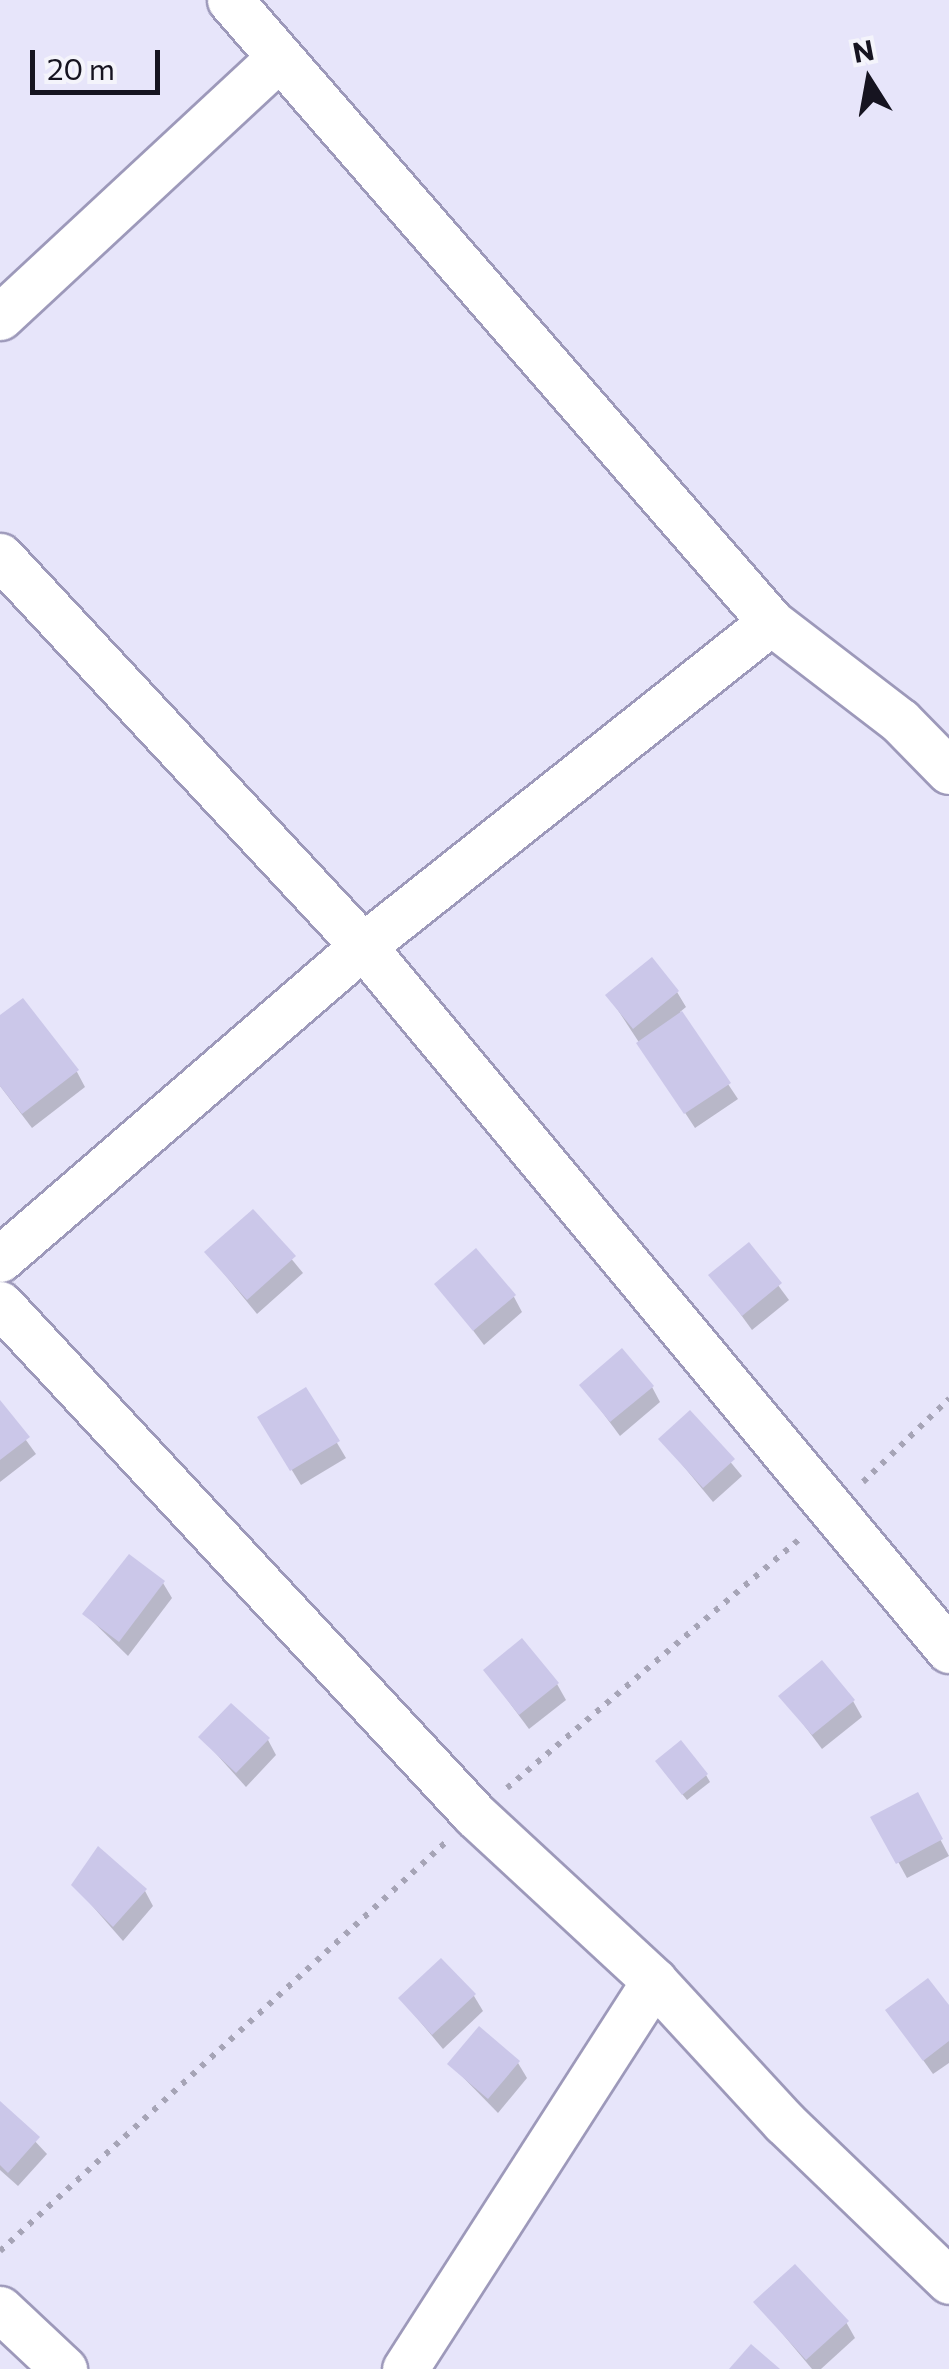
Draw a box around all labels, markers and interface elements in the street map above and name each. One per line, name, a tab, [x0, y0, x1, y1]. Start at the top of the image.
scale bar	[35, 30, 165, 92]
north arrow	[819, 30, 919, 130]
text: N	[850, 32, 877, 69]
text: 20 m	[47, 49, 115, 86]

